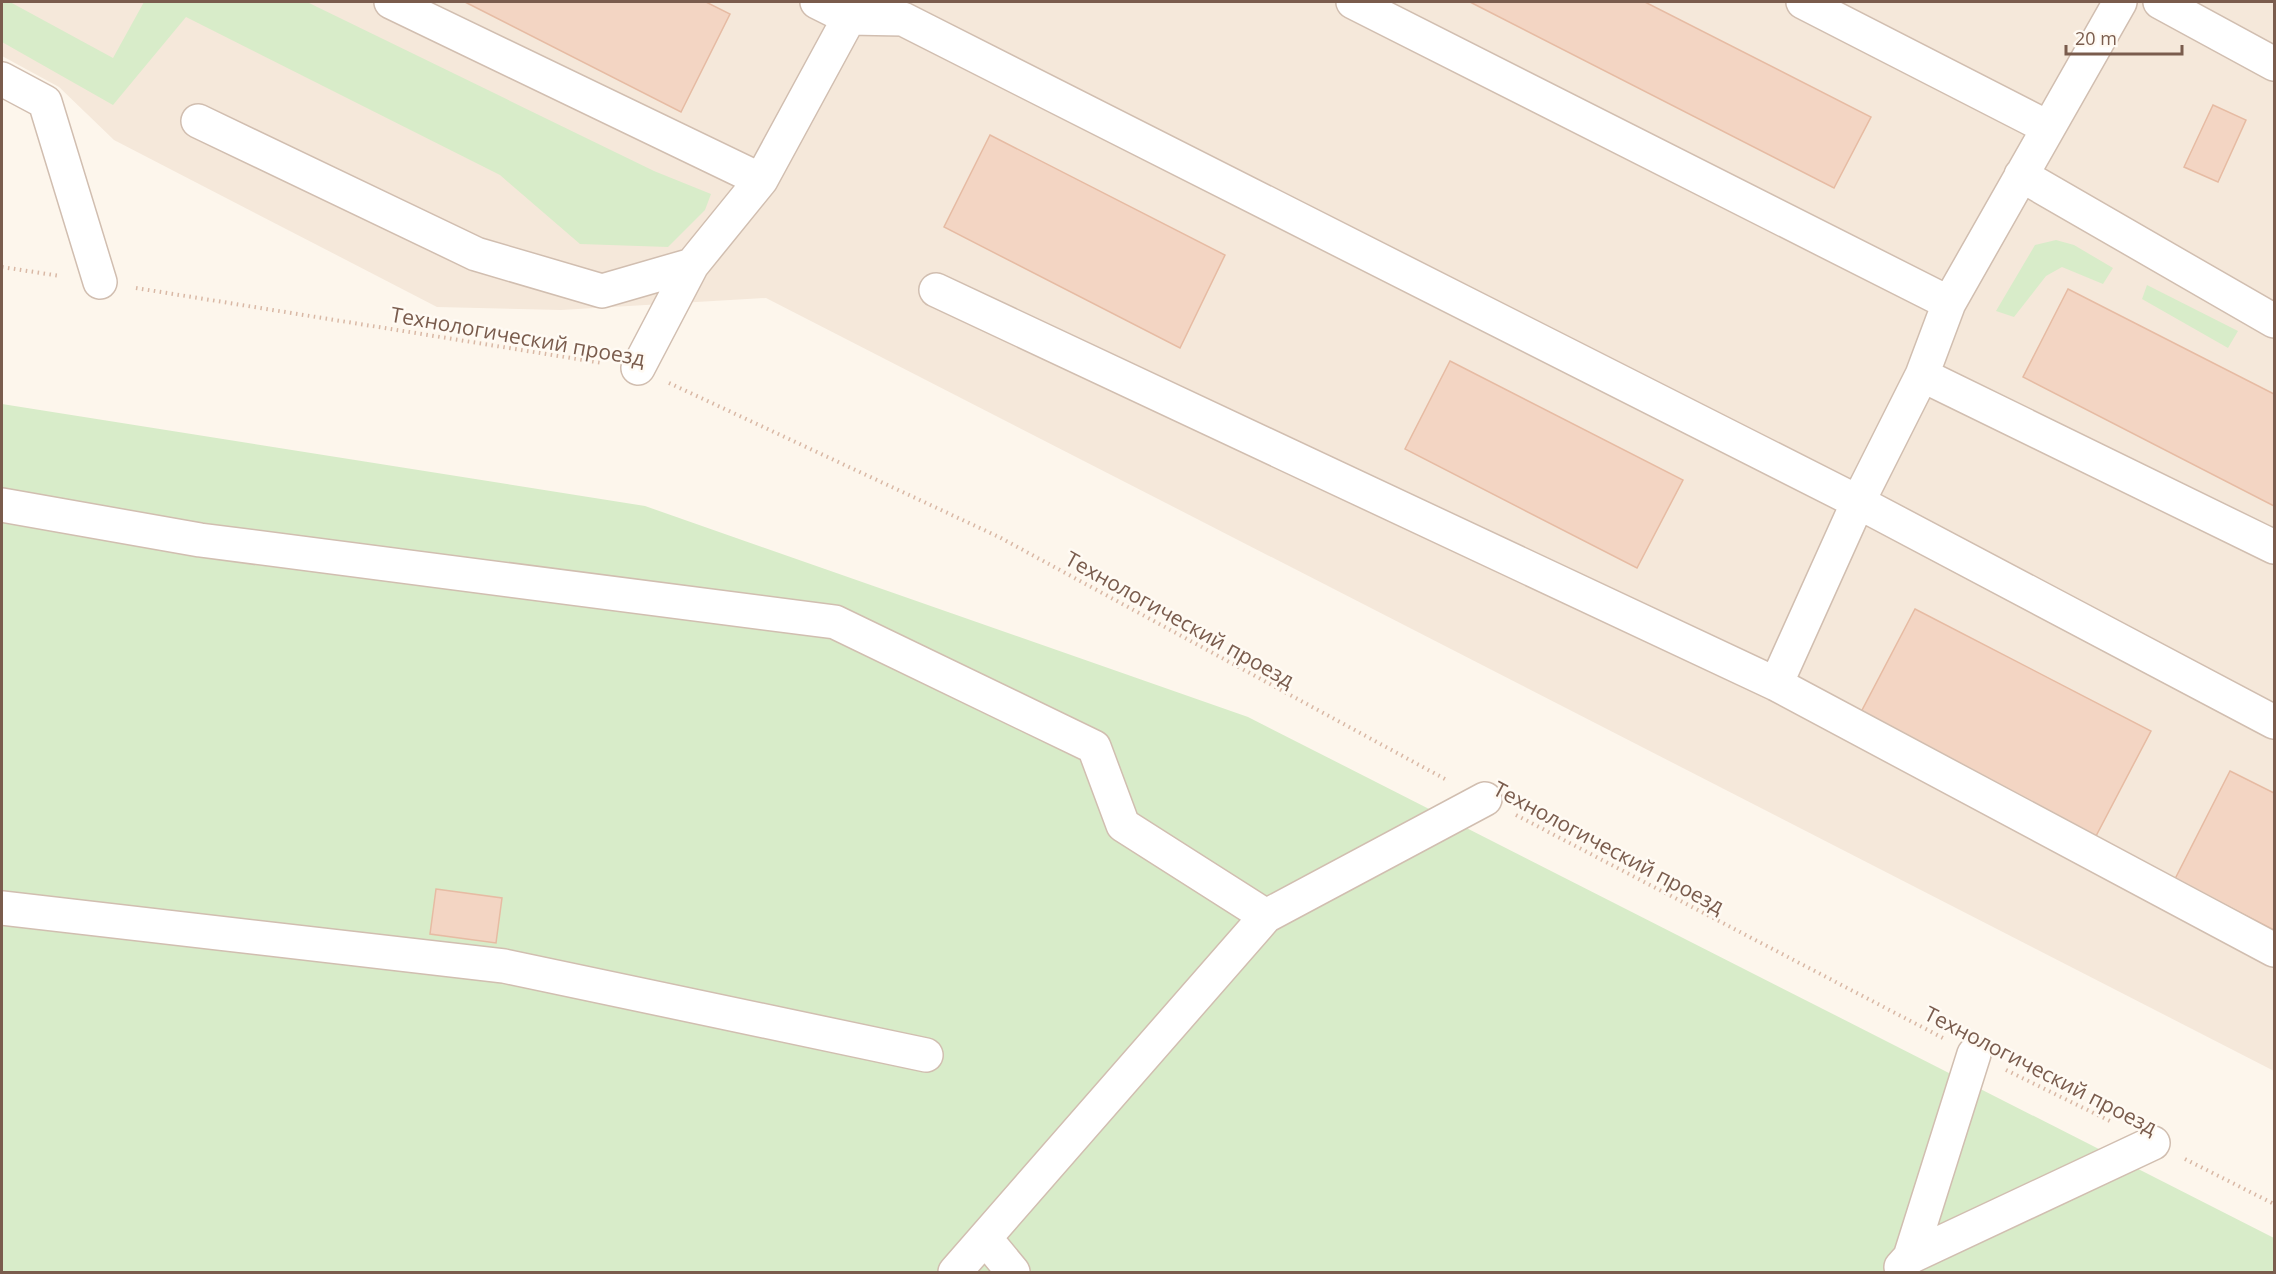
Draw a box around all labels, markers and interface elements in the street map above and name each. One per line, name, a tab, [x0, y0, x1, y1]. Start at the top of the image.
scale bar	[2066, 18, 2182, 56]
text: 20 m	[2075, 26, 2117, 50]
street label: Технологический проезд	[389, 300, 647, 372]
street label: Технологический проезд	[1061, 544, 1299, 694]
street label: Технологический проезд	[1489, 774, 1729, 920]
street label: Технологический проезд	[1920, 999, 2162, 1141]

